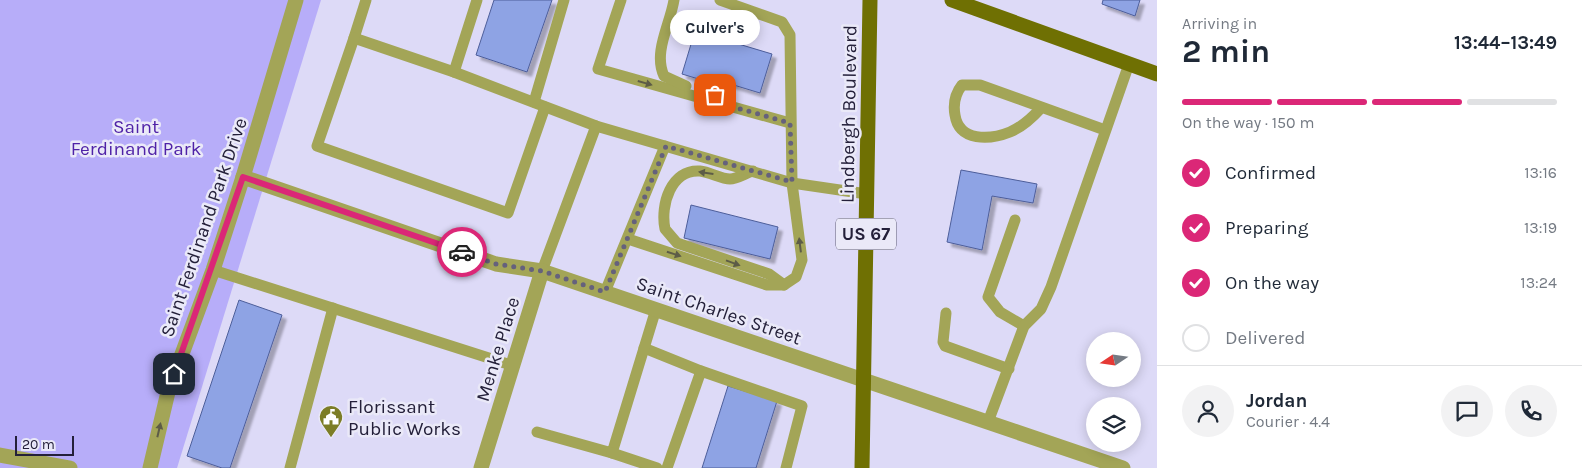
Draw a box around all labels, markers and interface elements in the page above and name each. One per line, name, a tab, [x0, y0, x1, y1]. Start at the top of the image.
callout: Culver's	[670, 10, 760, 45]
text: Arriving in	[1182, 14, 1257, 33]
text: Culver's	[685, 18, 745, 37]
street label: Lindbergh Boulevard	[836, 25, 862, 203]
text: 13:44–13:49	[1454, 32, 1557, 54]
text: 2 min	[1182, 33, 1270, 70]
pin	[694, 74, 736, 116]
one-way arrow	[638, 79, 653, 87]
icon: bag	[701, 81, 729, 109]
text: On the way · 150 m	[1182, 113, 1314, 132]
street label: Saint Ferdinand Park Drive	[156, 115, 252, 340]
park label: Saint Ferdinand Park	[71, 116, 202, 160]
icon: check	[1182, 159, 1210, 187]
text: Confirmed	[1225, 162, 1316, 184]
text: 13:16	[1524, 163, 1557, 182]
one-way arrow	[698, 168, 714, 176]
icon: check	[1182, 214, 1210, 242]
text: Preparing	[1225, 217, 1308, 239]
road number: US 67	[836, 218, 896, 250]
text: 13:19	[1524, 218, 1557, 237]
courier	[437, 227, 487, 277]
one-way arrow	[796, 237, 804, 253]
icon: car	[448, 238, 476, 266]
one-way arrow	[667, 250, 682, 258]
one-way arrow	[726, 259, 741, 267]
icon: check	[1182, 269, 1210, 297]
street label: Saint Charles Street	[633, 272, 804, 349]
text: On the way	[1225, 272, 1319, 294]
text: 13:24	[1520, 273, 1557, 292]
street label: Menke Place	[472, 294, 524, 404]
text: Delivered	[1225, 327, 1305, 349]
north arrow	[1086, 332, 1141, 388]
map controls	[1086, 332, 1141, 452]
pin	[153, 353, 195, 395]
icon: home	[160, 360, 188, 388]
button: person	[1182, 385, 1234, 437]
button: chat	[1441, 385, 1493, 437]
button: phone	[1505, 385, 1557, 437]
text: Jordan	[1246, 390, 1307, 412]
place label: Florissant Public Works	[348, 396, 461, 440]
button: layers	[1086, 397, 1141, 452]
public building icon: Florissant Public Works	[318, 404, 344, 438]
text: Courier · 4.4	[1246, 412, 1330, 431]
one-way arrow	[155, 422, 163, 437]
scale bar	[15, 433, 74, 456]
text: 20 m	[22, 436, 55, 453]

